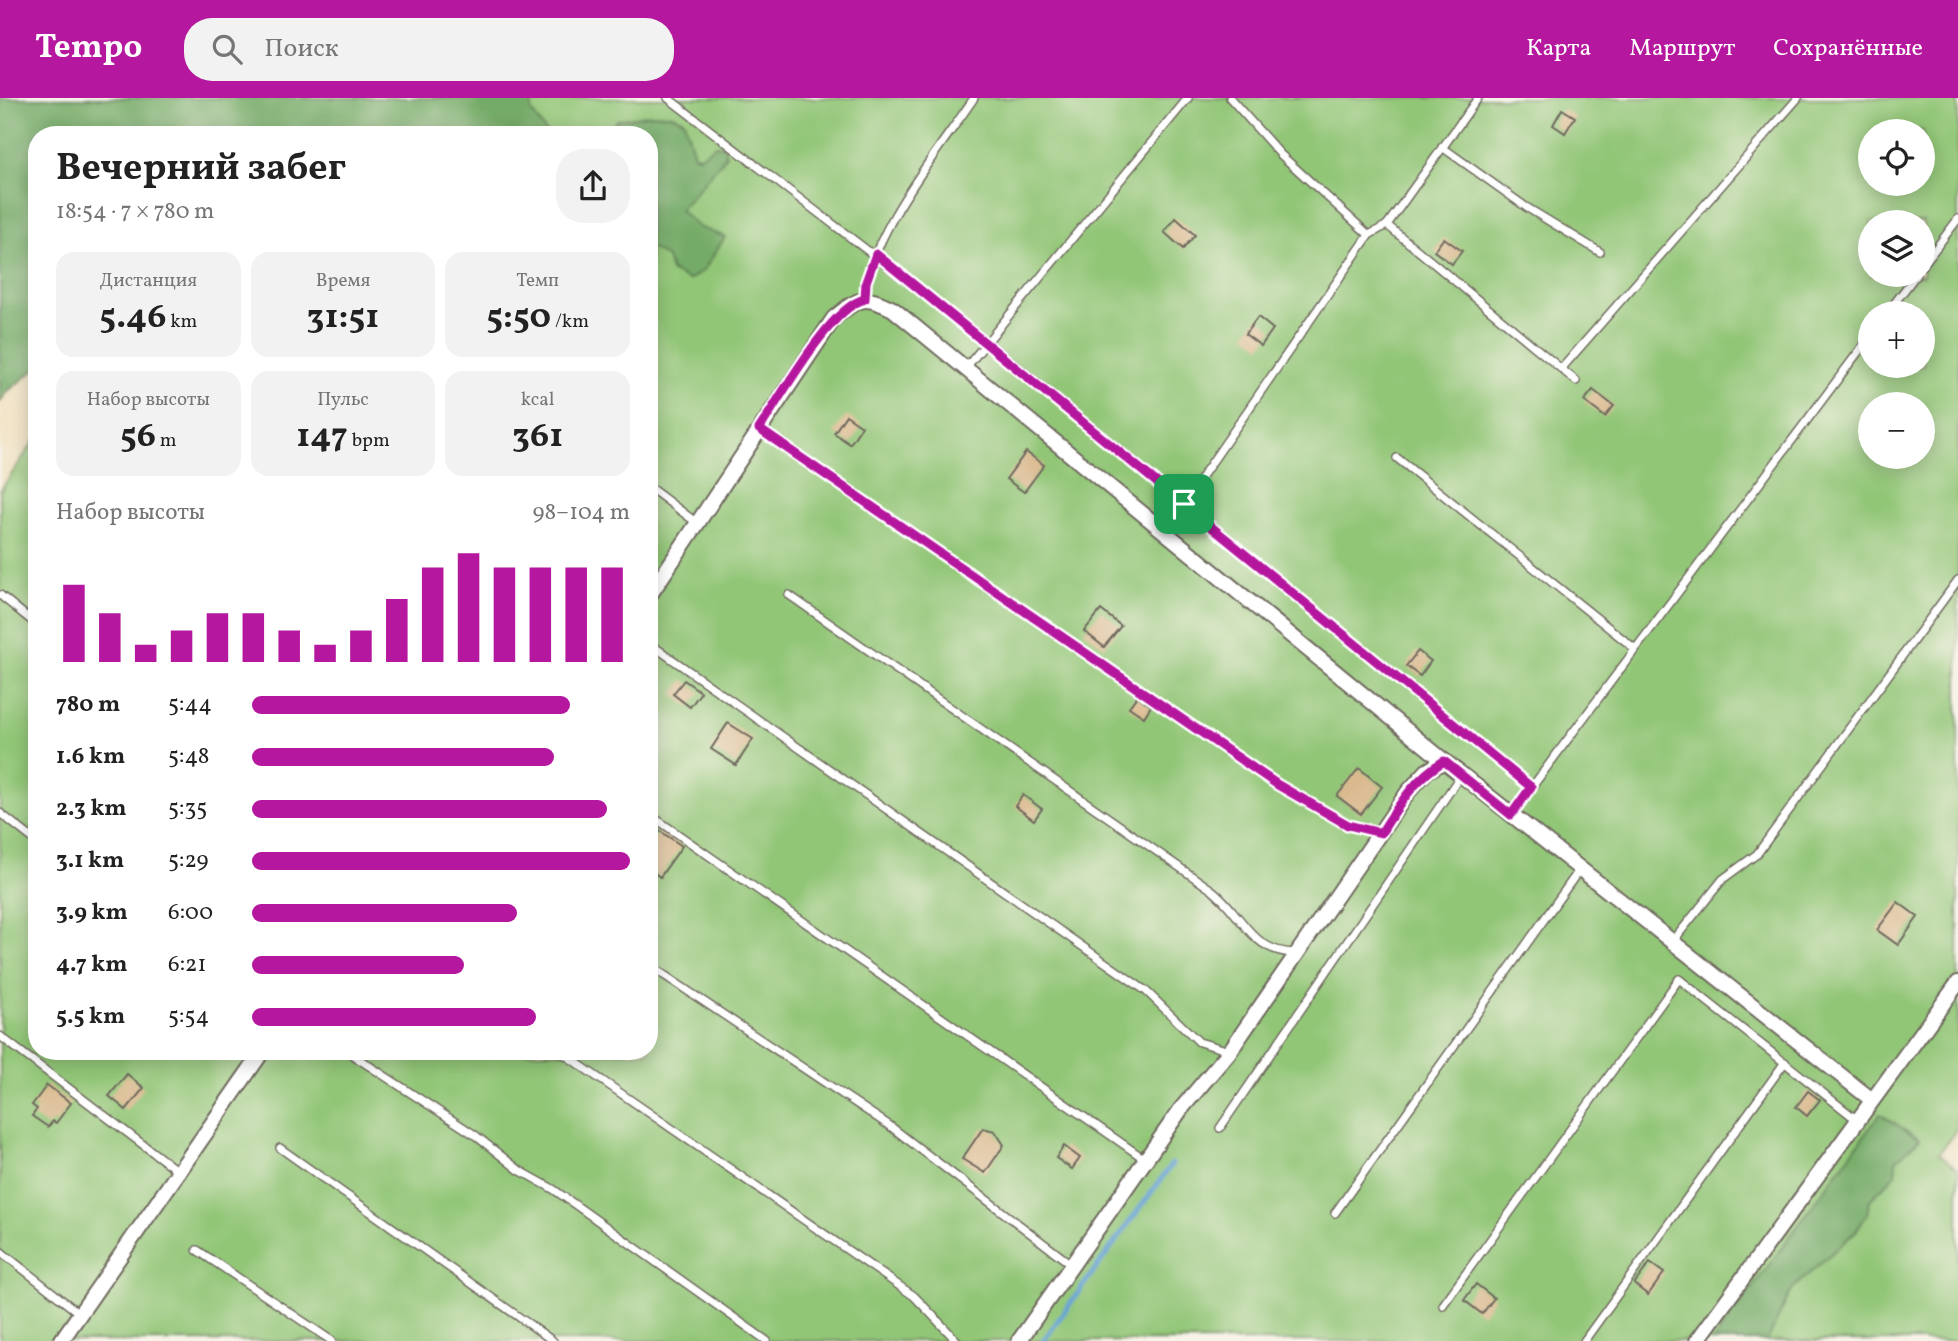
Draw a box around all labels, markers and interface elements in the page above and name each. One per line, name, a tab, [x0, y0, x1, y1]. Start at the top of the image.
search box	[184, 18, 674, 81]
text: Tempo	[35, 26, 142, 72]
icon: search	[208, 30, 246, 68]
text: Поиск	[264, 31, 339, 67]
text: Карта	[1526, 32, 1591, 66]
text: Маршрут	[1629, 32, 1735, 66]
text: Сохранённые	[1773, 32, 1923, 66]
map controls	[1858, 119, 1935, 469]
button: locate	[1858, 119, 1935, 196]
text: Вечерний забег	[56, 143, 346, 196]
button: share	[556, 149, 630, 223]
text: 18:54 · 7 × 780 m	[56, 196, 214, 228]
button: layers	[1858, 210, 1935, 287]
text: Дистанция	[99, 268, 197, 294]
text: Время	[316, 268, 370, 294]
text: Темп	[516, 268, 559, 294]
text: 5.46	[99, 294, 166, 342]
text: 31:51	[307, 294, 379, 342]
text: 5:50	[486, 294, 551, 342]
button: +	[1858, 301, 1935, 378]
text: km	[166, 309, 197, 335]
text: /km	[551, 309, 589, 335]
text: Набор высоты	[87, 387, 210, 413]
text: Пульс	[317, 387, 369, 413]
text: kcal	[521, 387, 555, 413]
button: −	[1858, 392, 1935, 469]
text: 56	[120, 413, 156, 461]
text: 147	[296, 413, 348, 461]
text: 361	[512, 413, 563, 461]
text: m	[156, 428, 177, 454]
text: bpm	[348, 428, 390, 454]
pin	[1154, 474, 1214, 534]
icon: arrive	[1165, 485, 1203, 523]
text: Набор высоты	[56, 497, 205, 529]
text: 98–104 m	[533, 497, 630, 529]
text: 780 m	[56, 689, 120, 721]
text: 5:44	[168, 689, 212, 721]
text: 1.6 km	[56, 741, 125, 773]
text: 5:48	[168, 741, 209, 773]
text: 2.3 km	[56, 793, 127, 825]
text: 5:35	[168, 793, 207, 825]
text: 3.1 km	[56, 845, 124, 877]
text: 5:29	[168, 845, 209, 877]
text: 3.9 km	[56, 897, 128, 929]
text: 6:00	[168, 897, 213, 929]
text: 4.7 km	[56, 949, 128, 981]
text: 6:21	[168, 949, 206, 981]
text: 5.5 km	[56, 1001, 125, 1033]
text: 5:54	[168, 1001, 209, 1033]

